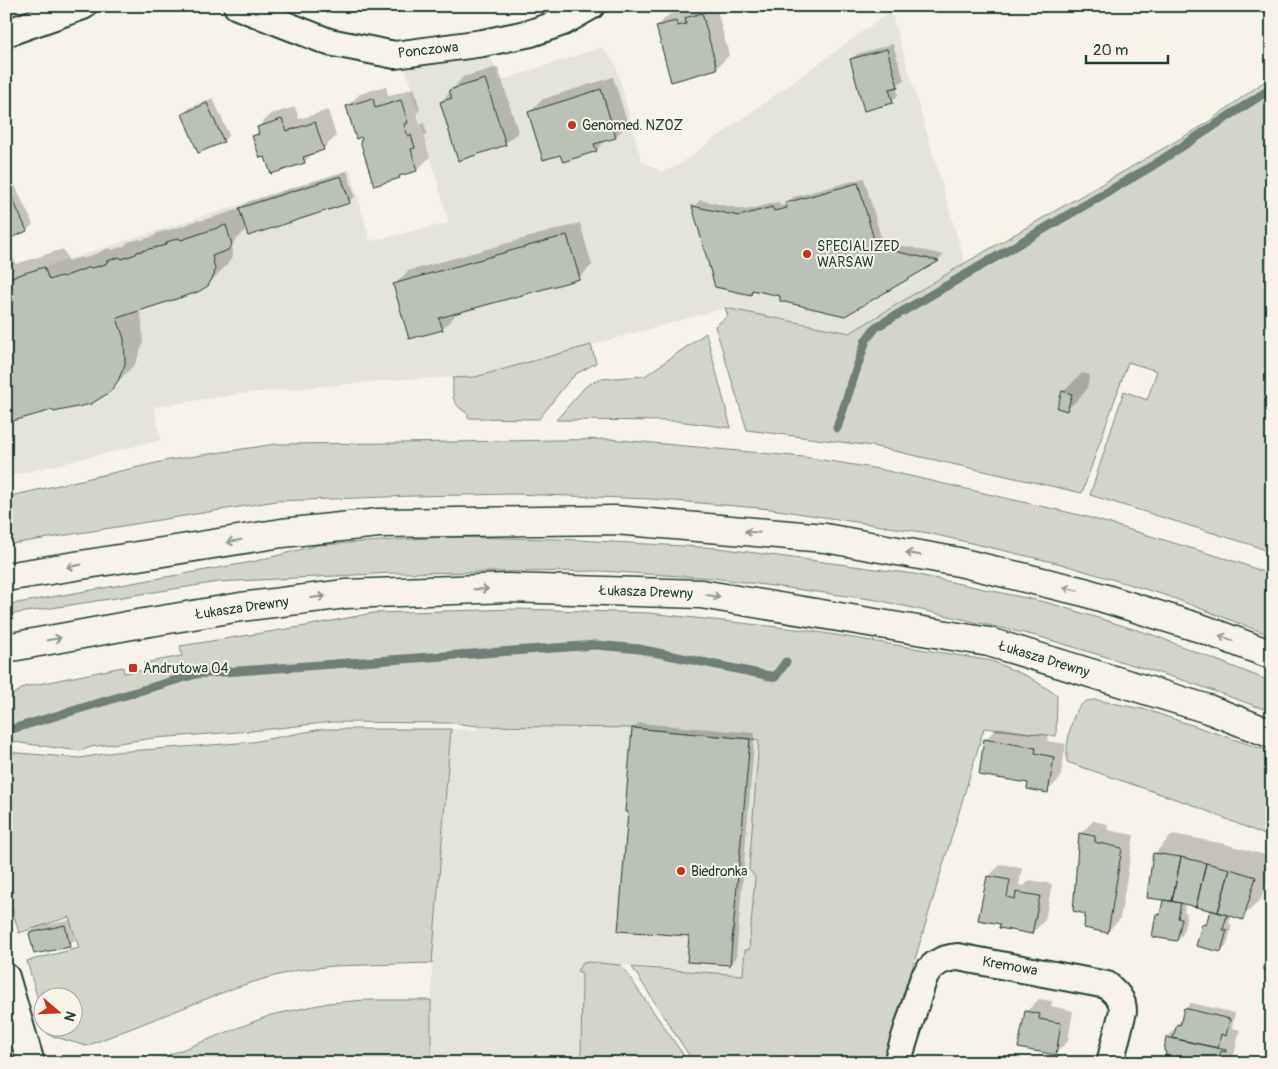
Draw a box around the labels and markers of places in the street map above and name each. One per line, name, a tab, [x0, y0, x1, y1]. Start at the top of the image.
place label: Genomed. NZOZ	[582, 117, 683, 134]
marker: Genomed. NZOZ	[566, 119, 578, 131]
place label: SPECIALIZED WARSAW	[817, 238, 900, 271]
marker: SPECIALIZED WARSAW	[801, 248, 813, 260]
place label: Andrutowa 04	[143, 660, 229, 677]
marker: Andrutowa 04	[127, 662, 139, 674]
place label: Biedronka	[691, 863, 748, 880]
marker: Biedronka	[675, 865, 687, 877]

